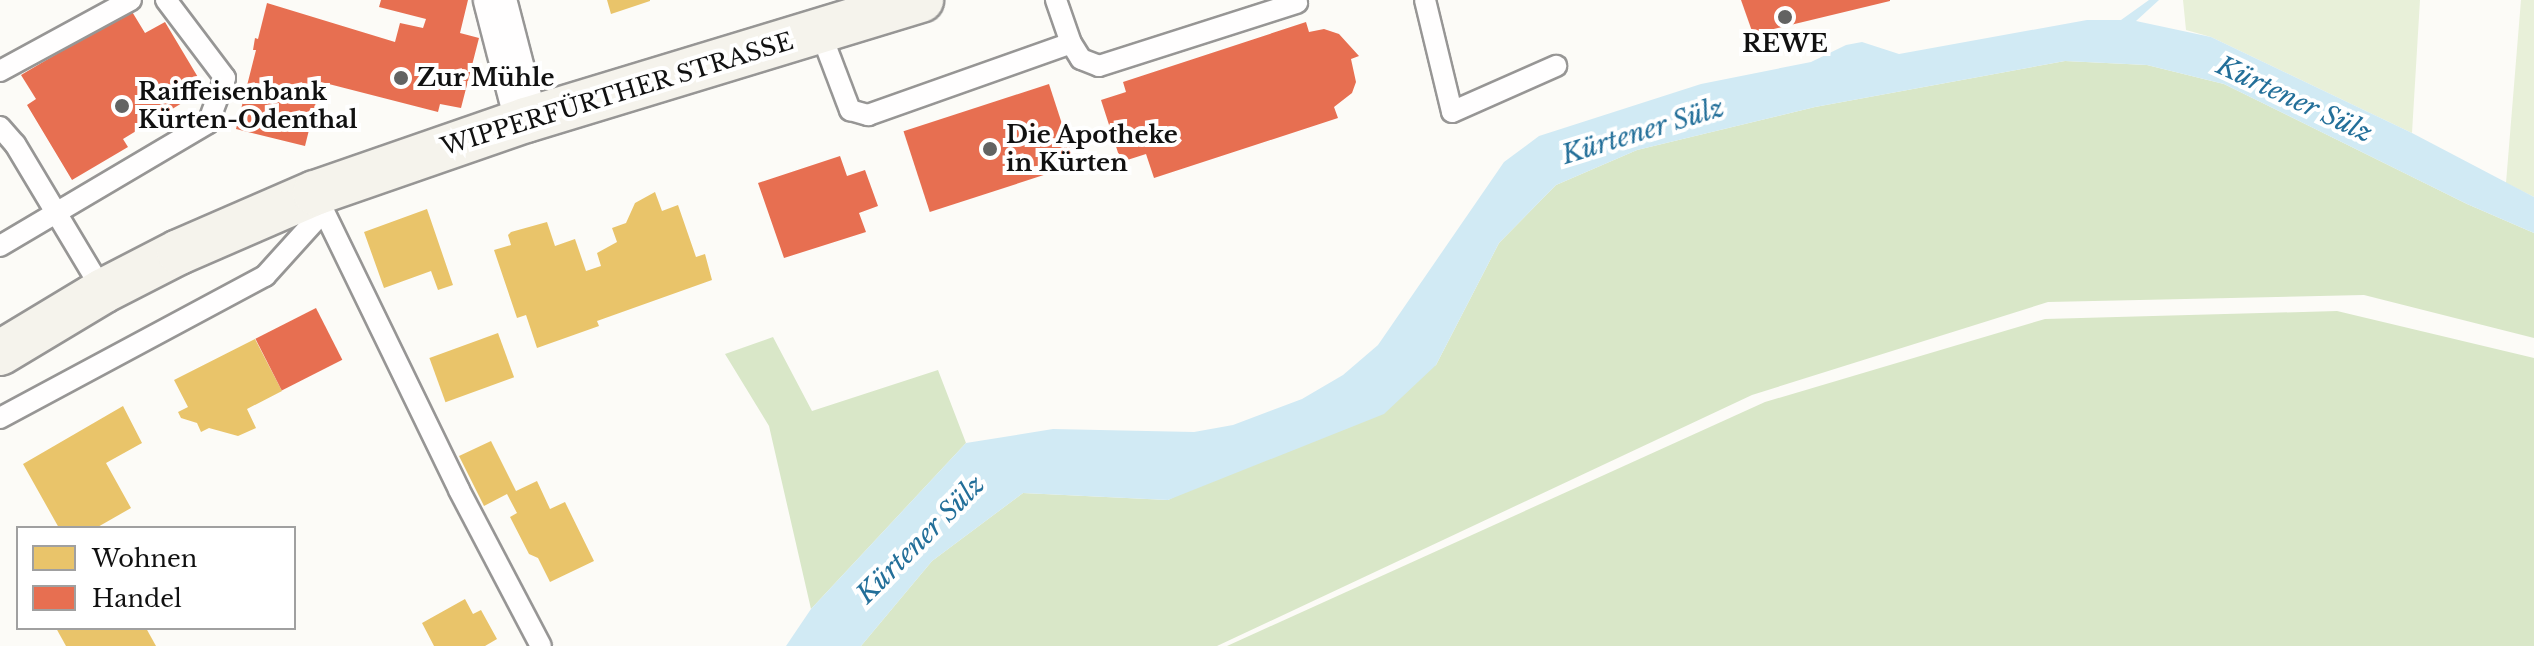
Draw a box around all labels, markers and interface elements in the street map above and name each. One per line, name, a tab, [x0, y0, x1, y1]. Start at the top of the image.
marker: REWE	[1776, 8, 1794, 26]
street label: WIPPERFÜRTHER STRASSE	[437, 26, 797, 162]
place label: REWE	[1742, 30, 1828, 58]
water label: Kürtener Sülz	[2211, 50, 2377, 150]
place label: Zur Mühle	[417, 64, 555, 92]
marker: Zur Mühle	[392, 69, 410, 87]
place label: Raiffeisenbank Kürten-Odenthal	[138, 78, 357, 134]
water label: Kürtener Sülz	[1558, 92, 1728, 172]
marker: Raiffeisenbank Kürten-Odenthal	[113, 97, 131, 115]
place label: Die Apotheke in Kürten	[1006, 121, 1179, 177]
marker: Die Apotheke in Kürten	[981, 140, 999, 158]
water label: Kürtener Sülz	[850, 469, 992, 611]
legend	[16, 526, 296, 630]
text: Wohnen	[92, 544, 197, 573]
text: Handel	[92, 584, 182, 613]

